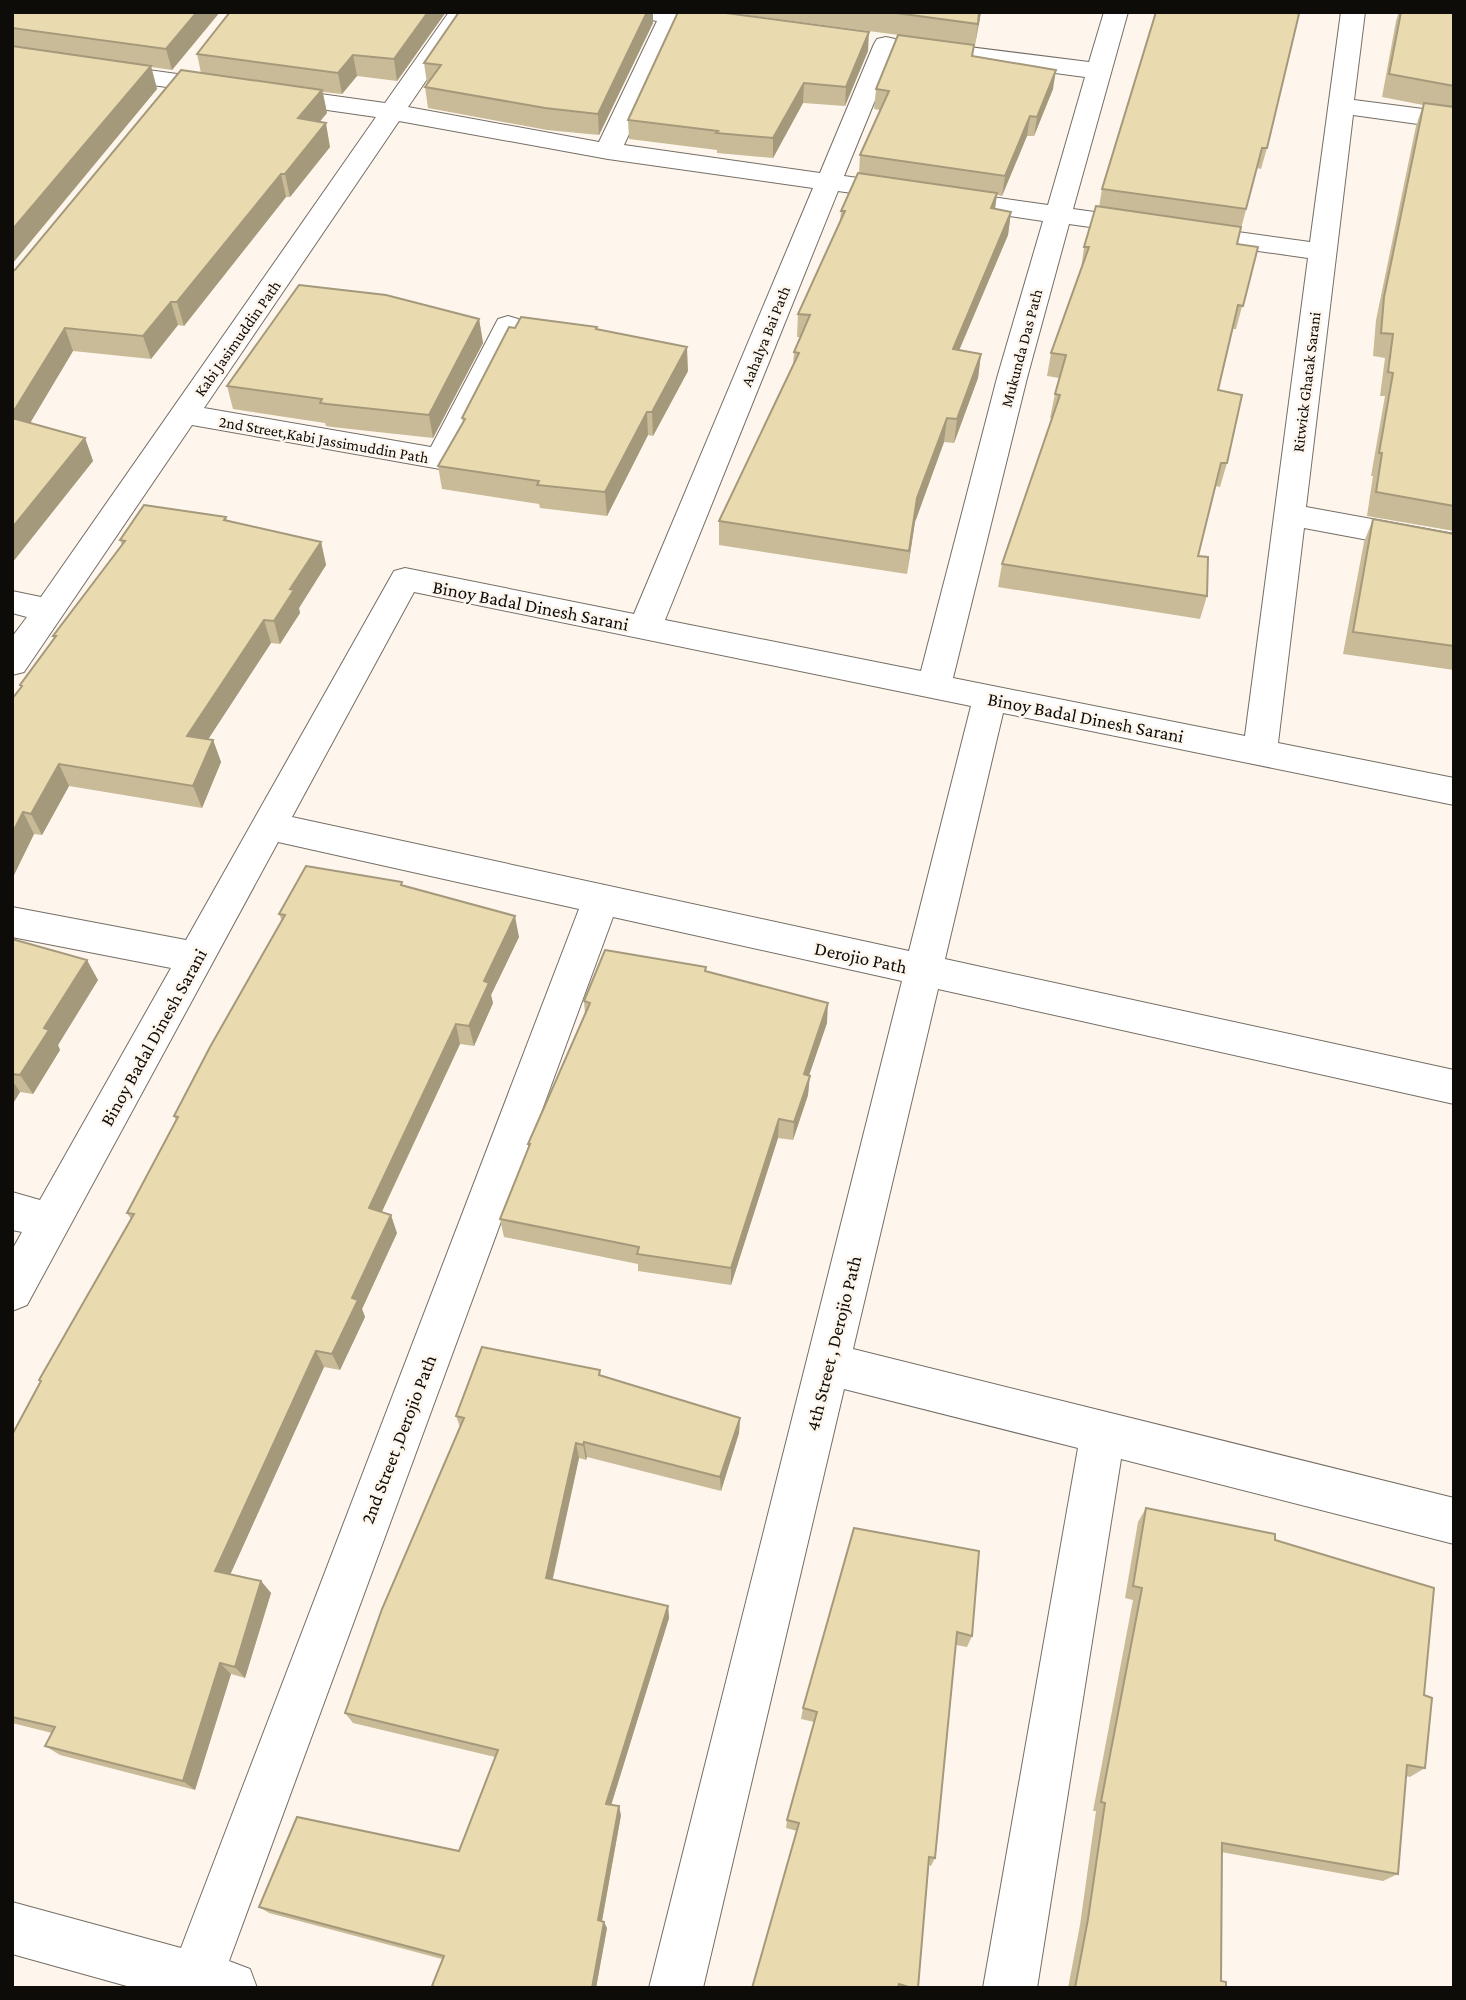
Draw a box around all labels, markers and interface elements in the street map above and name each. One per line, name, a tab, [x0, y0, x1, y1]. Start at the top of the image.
street label: Kabi Jasimuddin Path	[191, 277, 285, 400]
street label: Aahalya Bai Path	[738, 283, 794, 389]
street label: Mukunda Das Path	[998, 287, 1046, 409]
street label: Ritwick Ghatak Sarani	[1289, 311, 1324, 453]
street label: 2nd Street,Kabi Jassimuddin Path	[218, 413, 430, 467]
street label: Binoy Badal Dinesh Sarani	[431, 576, 631, 635]
street label: Binoy Badal Dinesh Sarani	[986, 688, 1186, 747]
street label: Derojio Path	[813, 937, 909, 979]
street label: Binoy Badal Dinesh Sarani	[96, 945, 211, 1129]
street label: 4th Street , Derojio Path	[802, 1253, 866, 1433]
street label: 2nd Street ,Derojio Path	[357, 1352, 441, 1527]

